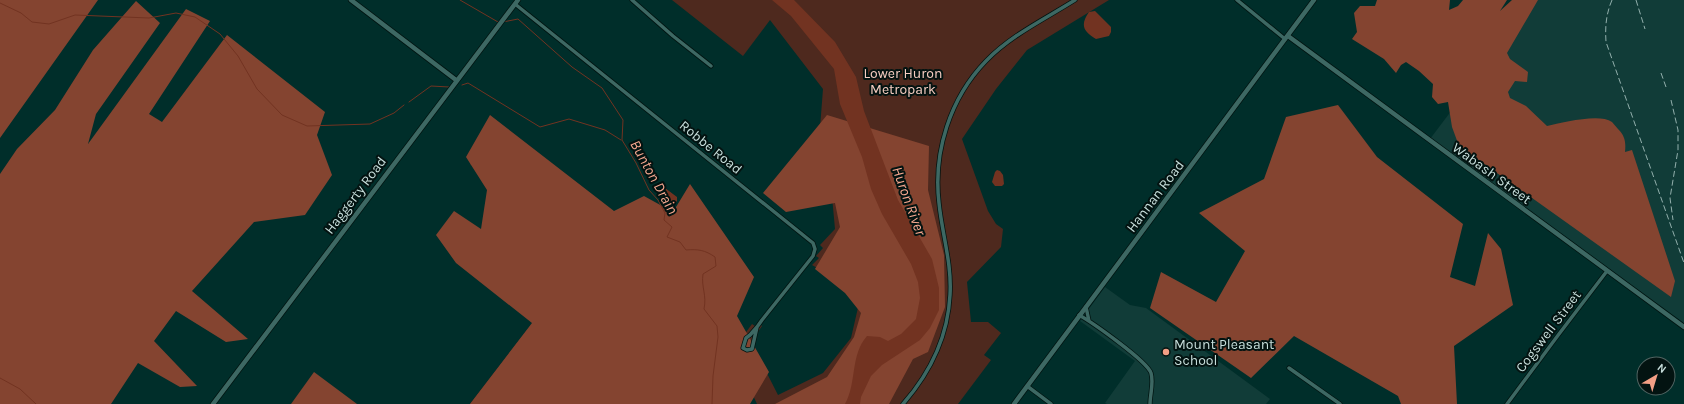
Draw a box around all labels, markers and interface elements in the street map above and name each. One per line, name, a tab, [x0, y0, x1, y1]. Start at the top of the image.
park label: Lower Huron Metropark	[864, 65, 942, 98]
street label: Robbe Road	[676, 117, 745, 178]
water label: Bunton Drain	[626, 137, 682, 217]
street label: Wabash Street	[1449, 139, 1534, 208]
street label: Haggerty Road	[321, 153, 390, 237]
street label: Hannan Road	[1123, 157, 1188, 236]
water label: Huron River	[888, 164, 930, 239]
street label: Cogswell Street	[1512, 287, 1585, 376]
place label: Mount Pleasant School	[1174, 336, 1274, 369]
marker: Mount Pleasant School	[1161, 347, 1171, 357]
north arrow	[1636, 356, 1676, 396]
text: N	[1655, 361, 1669, 376]

